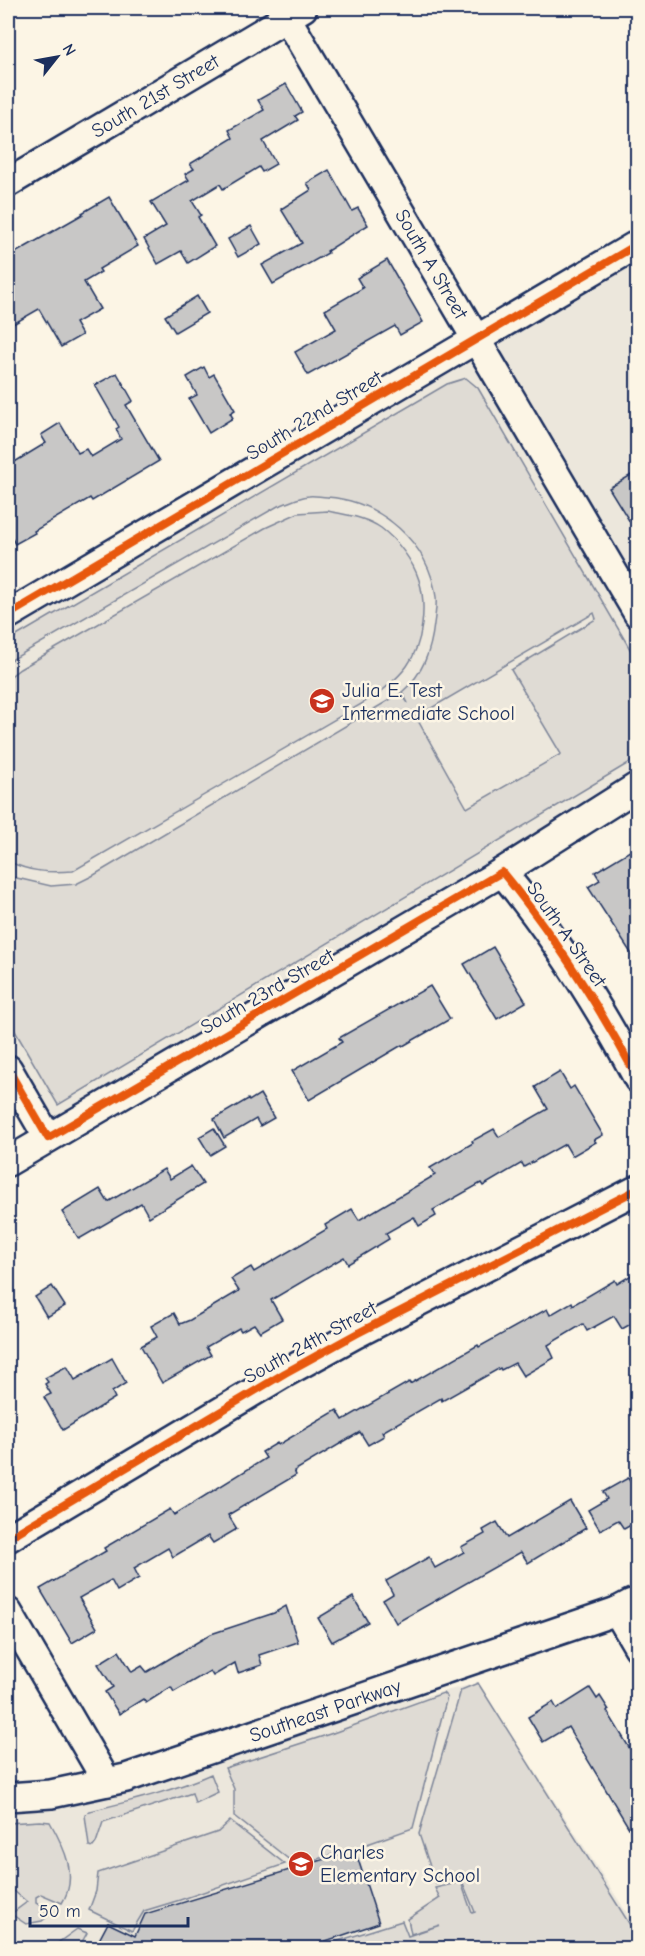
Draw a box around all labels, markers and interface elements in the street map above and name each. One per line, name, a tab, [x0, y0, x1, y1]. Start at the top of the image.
north arrow	[27, 27, 87, 87]
text: N	[59, 41, 79, 59]
street label: South 21st Street	[87, 49, 224, 143]
street label: South A Street	[390, 205, 473, 324]
street label: South 22nd Street	[242, 365, 387, 465]
place label: Julia E. Test Intermediate School	[342, 679, 515, 725]
school or university icon: Julia E. Test Intermediate School	[307, 686, 337, 716]
street label: South A Street	[522, 877, 612, 992]
street label: South 23rd Street	[196, 943, 339, 1039]
street label: South 24th Street	[240, 1296, 382, 1388]
street label: Southeast Parkway	[246, 1674, 404, 1747]
place label: Charles Elementary School	[320, 1841, 480, 1887]
school or university icon: Charles Elementary School	[286, 1849, 316, 1879]
scale bar	[30, 1890, 188, 1928]
text: 50 m	[39, 1901, 81, 1922]

